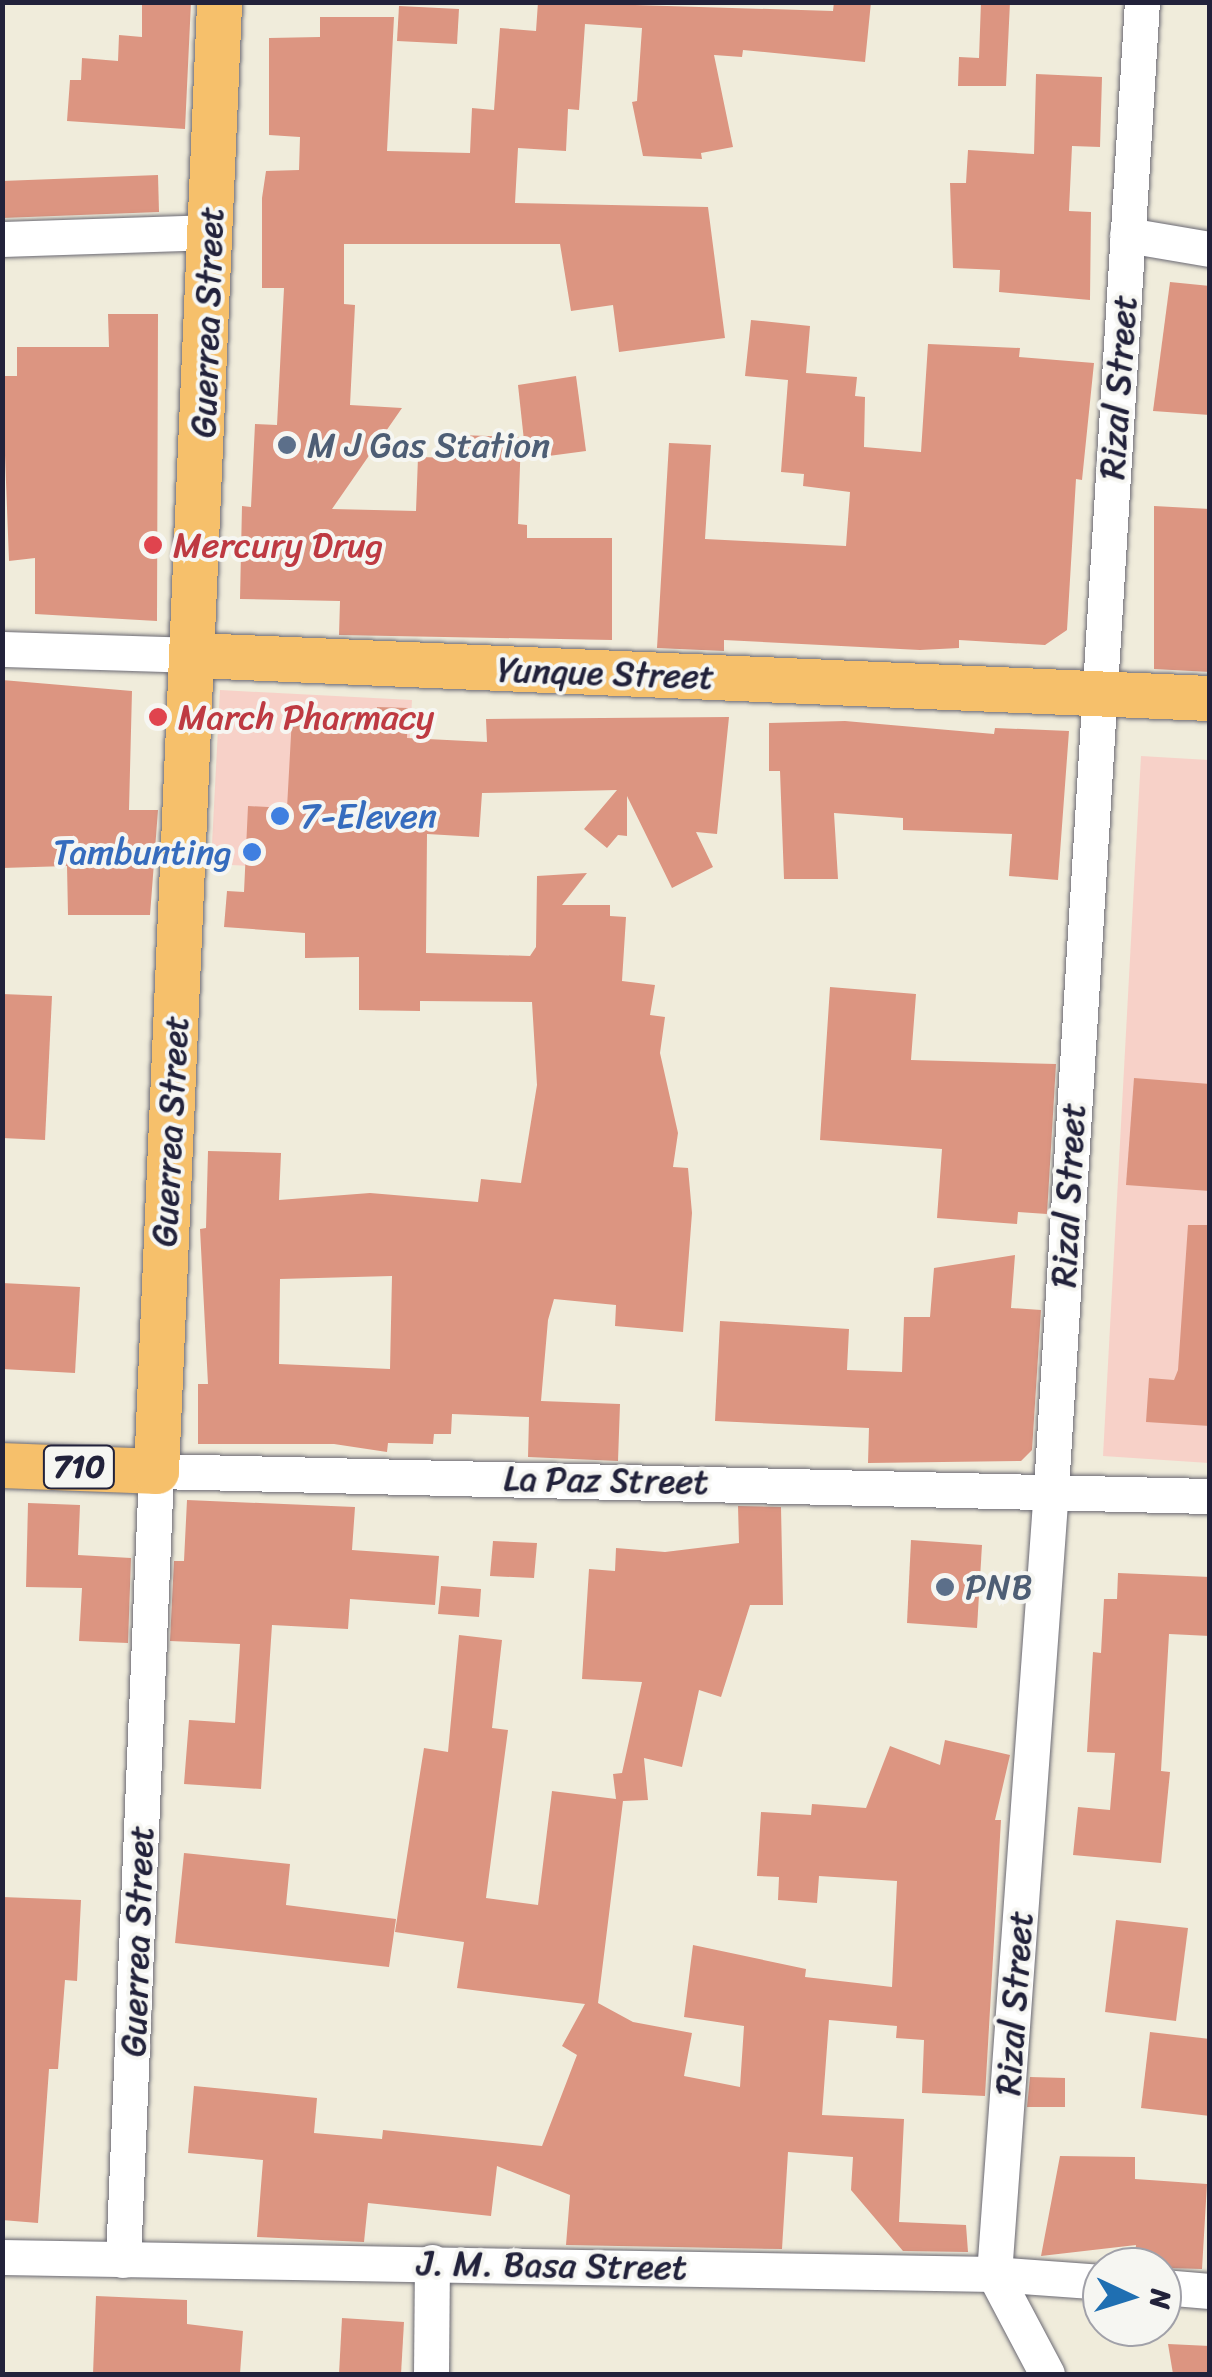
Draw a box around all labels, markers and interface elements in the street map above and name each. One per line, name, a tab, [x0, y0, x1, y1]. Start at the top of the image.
street label: Guerrea Street	[182, 205, 232, 439]
street label: Rizal Street	[1091, 293, 1145, 481]
place label: M J Gas Station	[307, 424, 551, 466]
marker: M J Gas Station	[276, 434, 298, 456]
place label: Mercury Drug	[173, 524, 383, 566]
marker: Mercury Drug	[142, 534, 164, 556]
street label: Yunque Street	[497, 648, 715, 698]
place label: March Pharmacy	[178, 696, 435, 738]
marker: March Pharmacy	[147, 706, 169, 728]
place label: 7-Eleven	[300, 795, 437, 837]
marker: 7-Eleven	[269, 805, 291, 827]
place label: Tambunting	[53, 831, 232, 873]
marker: Tambunting	[241, 841, 263, 863]
street label: Guerrea Street	[143, 1014, 197, 1248]
street label: Rizal Street	[1042, 1101, 1094, 1289]
road number: 710	[42, 1440, 116, 1494]
street label: La Paz Street	[501, 1457, 711, 1503]
place label: PNB	[965, 1566, 1033, 1608]
marker: PNB	[934, 1576, 956, 1598]
street label: Guerrea Street	[112, 1824, 162, 2058]
street label: Rizal Street	[987, 1909, 1041, 2097]
street label: J. M. Basa Street	[417, 2242, 687, 2288]
north arrow	[1082, 2247, 1182, 2347]
text: N	[1135, 2288, 1186, 2310]

